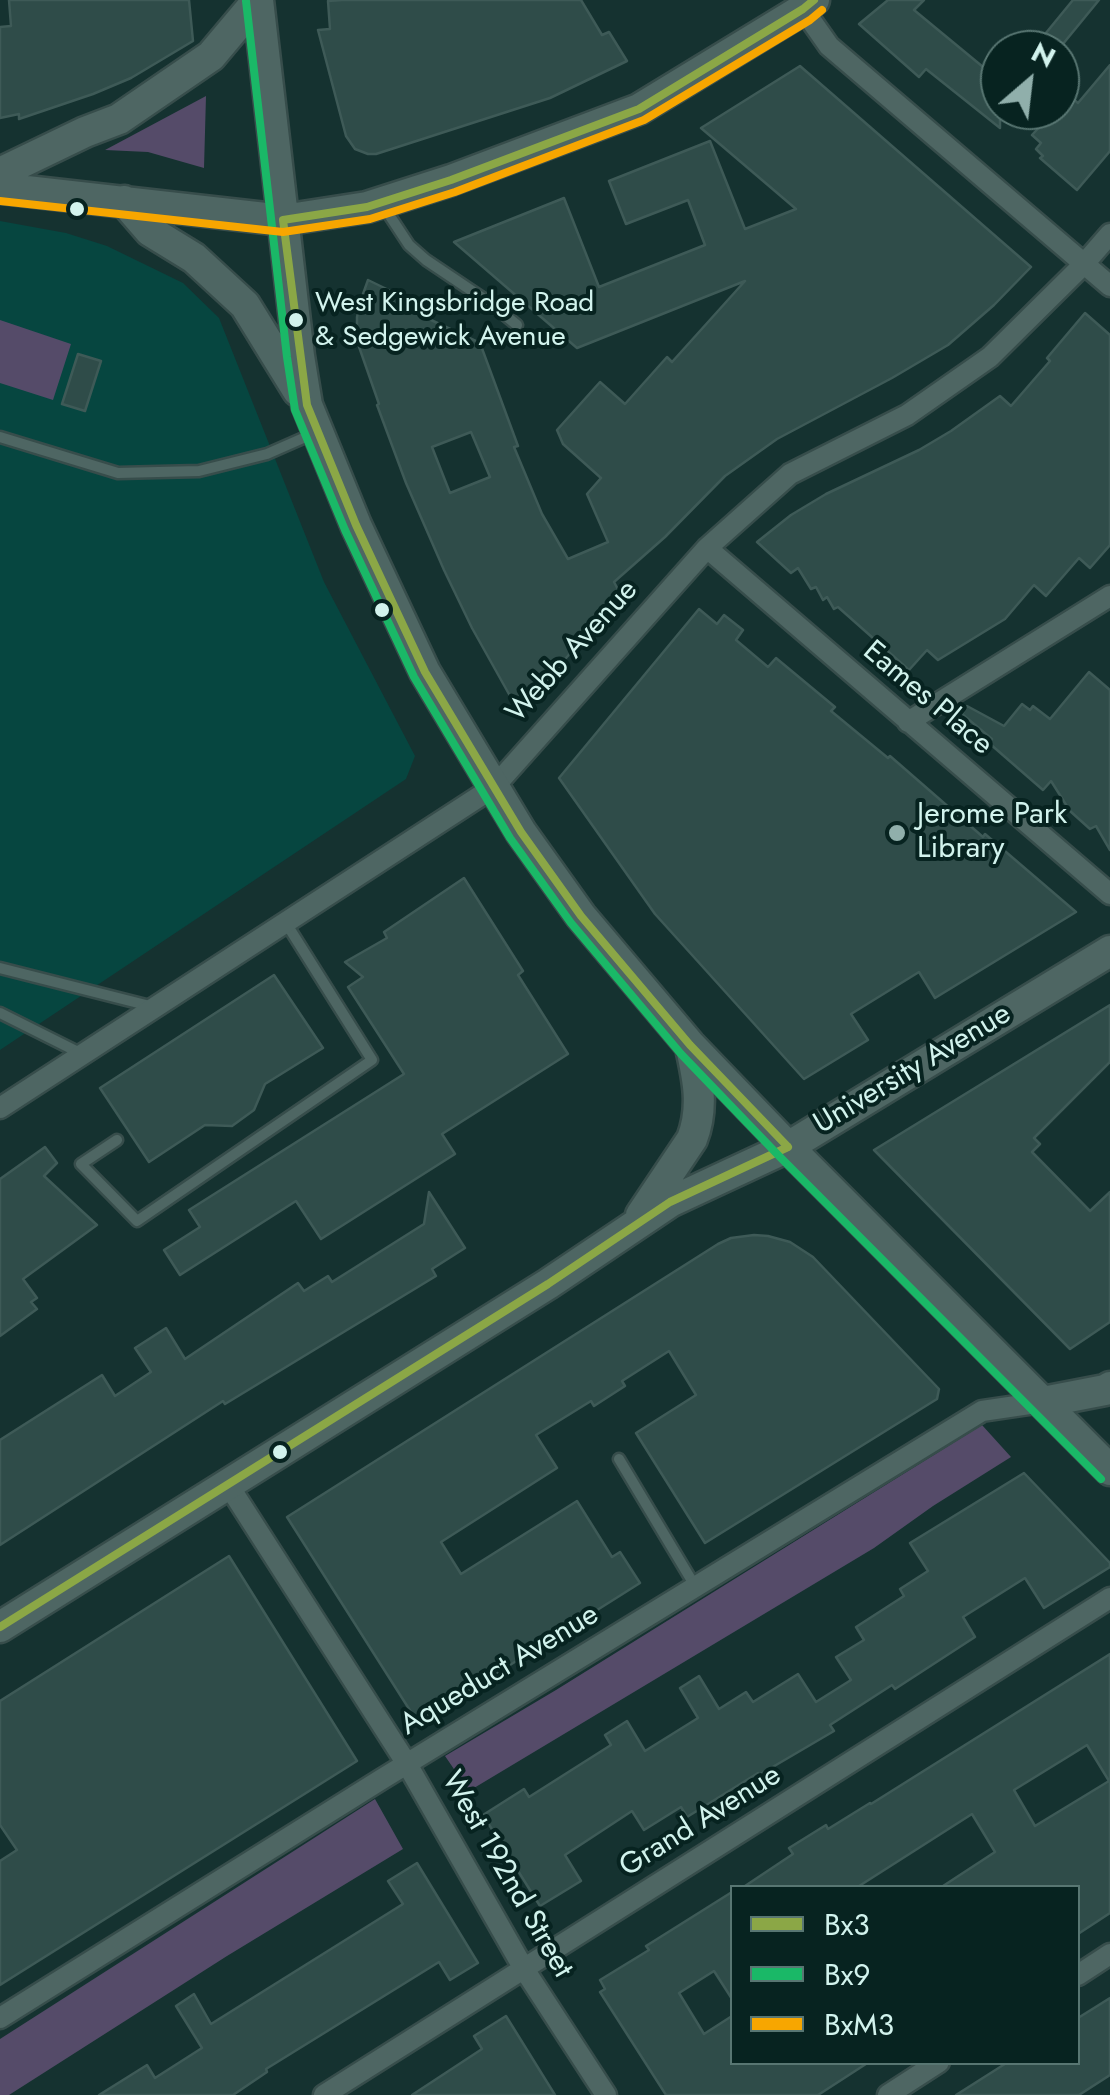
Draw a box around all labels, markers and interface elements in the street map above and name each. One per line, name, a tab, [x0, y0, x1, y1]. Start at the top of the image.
north arrow	[980, 30, 1080, 130]
text: N	[1024, 32, 1063, 78]
unlabelled marker	[67, 199, 87, 219]
place label: West Kingsbridge Road & Sedgewick Avenue	[315, 287, 594, 353]
marker: West Kingsbridge Road & Sedgewick Avenue	[286, 310, 306, 330]
street label: Webb Avenue	[500, 573, 646, 731]
unlabelled marker	[372, 600, 392, 620]
street label: Eames Place	[855, 634, 999, 764]
place label: Jerome Park Library	[917, 798, 1067, 868]
marker: Jerome Park Library	[886, 822, 908, 844]
street label: University Avenue	[808, 997, 1018, 1143]
unlabelled marker	[270, 1442, 290, 1462]
street label: Aqueduct Avenue	[394, 1598, 606, 1744]
street label: Grand Avenue	[614, 1758, 788, 1886]
street label: West 192nd Street	[432, 1765, 580, 1985]
legend	[730, 1885, 1080, 2065]
text: Bx3	[824, 1903, 870, 1946]
text: Bx9	[824, 1953, 871, 1996]
text: BxM3	[824, 2003, 894, 2046]

